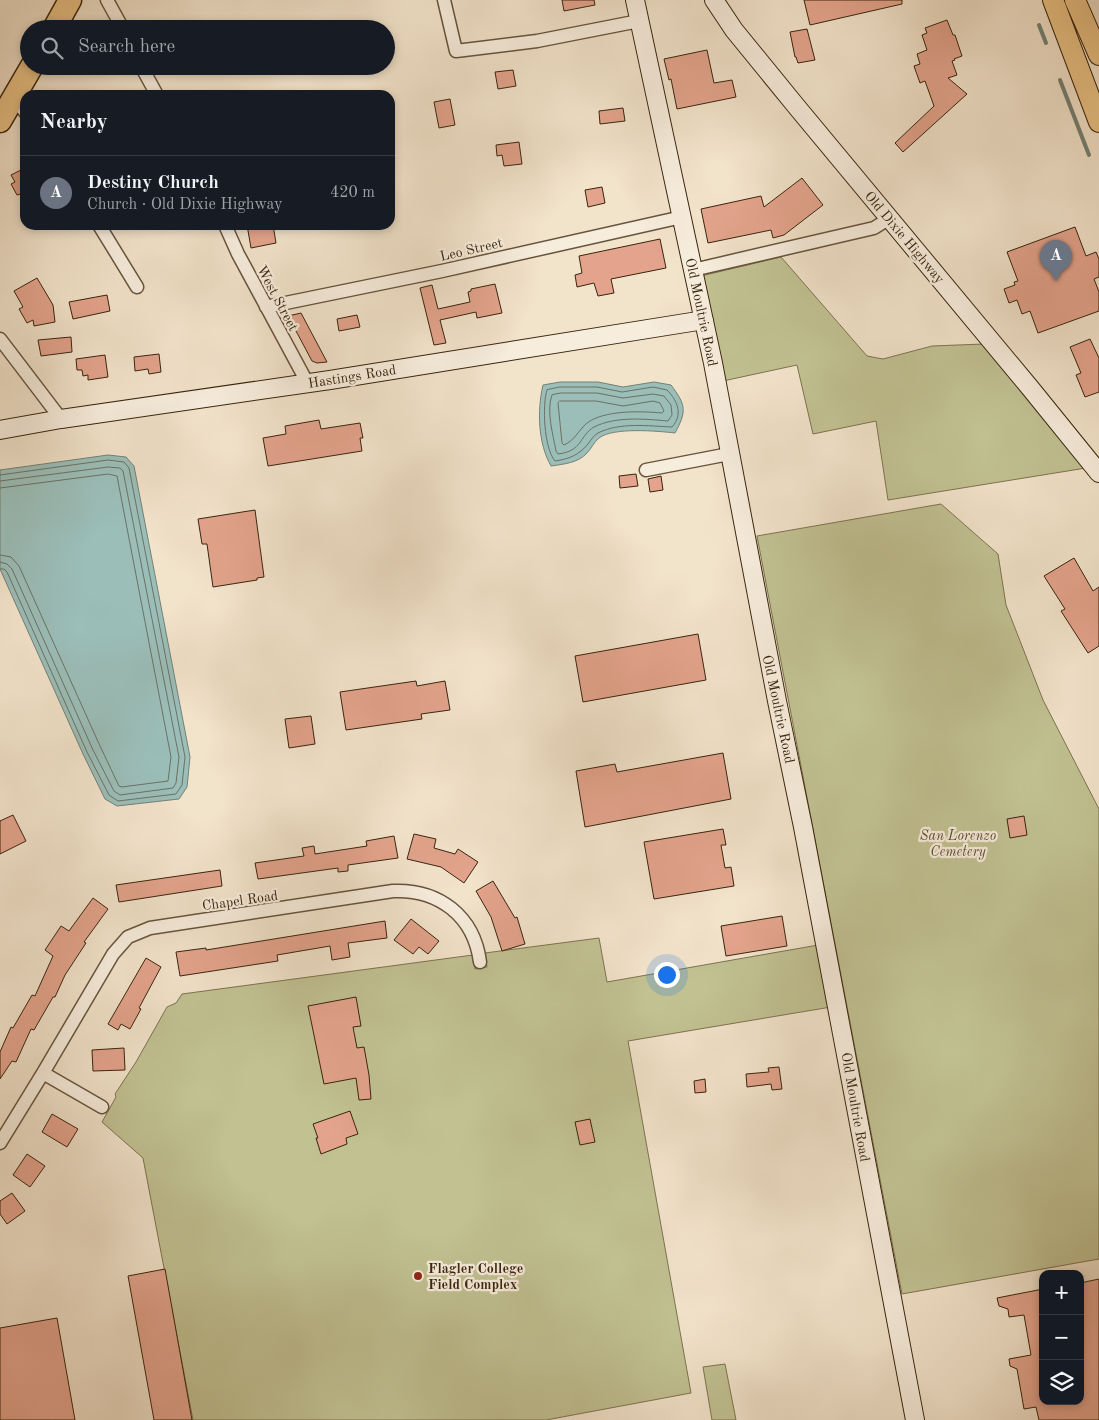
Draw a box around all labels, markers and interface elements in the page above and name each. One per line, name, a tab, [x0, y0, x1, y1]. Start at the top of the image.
search box	[20, 20, 395, 75]
icon: search	[38, 34, 66, 62]
text: Search here	[78, 38, 175, 57]
text: Nearby	[40, 112, 108, 133]
text: Destiny Church	[87, 174, 219, 193]
text: A	[50, 185, 62, 201]
text: 420 m	[330, 185, 375, 201]
street label: Old Dixie Highway	[862, 189, 947, 287]
text: Church · Old Dixie Highway	[87, 197, 283, 213]
street label: Leo Street	[439, 236, 504, 264]
pin: A	[1040, 240, 1072, 281]
street label: Old Moultrie Road	[683, 257, 719, 368]
street label: West Street	[254, 263, 300, 334]
street label: Hastings Road	[307, 363, 397, 391]
street label: Old Moultrie Road	[760, 654, 796, 765]
park label: San Lorenzo Cemetery	[920, 829, 996, 860]
street label: Chapel Road	[201, 889, 279, 913]
your location	[654, 962, 680, 988]
street label: Old Moultrie Road	[839, 1051, 872, 1163]
place label: Flagler College Field Complex	[428, 1262, 523, 1292]
marker: Flagler College Field Complex	[412, 1270, 424, 1282]
map controls	[1039, 1270, 1084, 1405]
button: +	[1039, 1270, 1084, 1315]
button: −	[1039, 1315, 1084, 1360]
button: layers	[1039, 1360, 1084, 1405]

